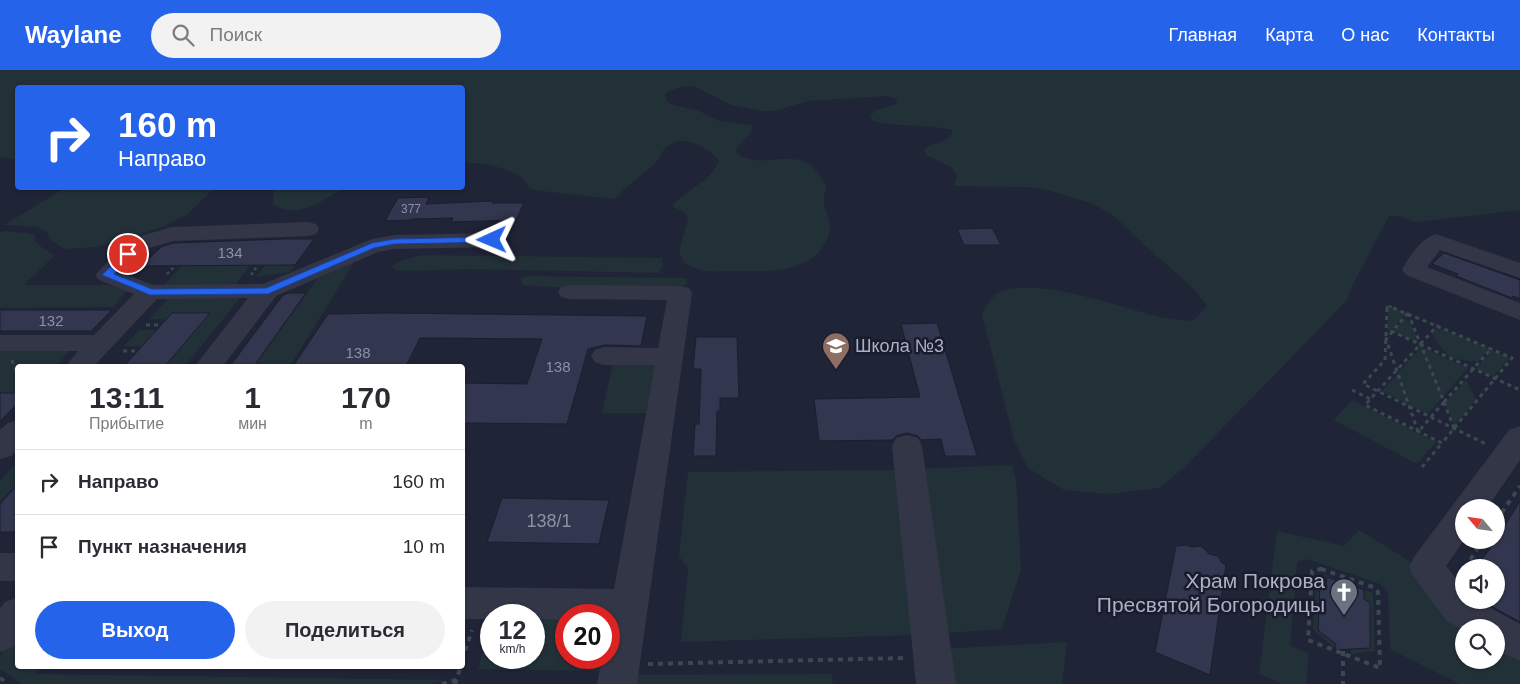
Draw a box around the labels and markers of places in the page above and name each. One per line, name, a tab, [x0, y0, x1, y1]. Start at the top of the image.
pin	[107, 233, 149, 275]
school or university icon: Школа №3	[821, 331, 851, 370]
place label: Школа №3	[855, 336, 944, 356]
place label: Храм Покрова Пресвятой Богородицы	[1097, 569, 1325, 616]
church icon: Храм Покрова Пресвятой Богородицы	[1329, 577, 1359, 616]

